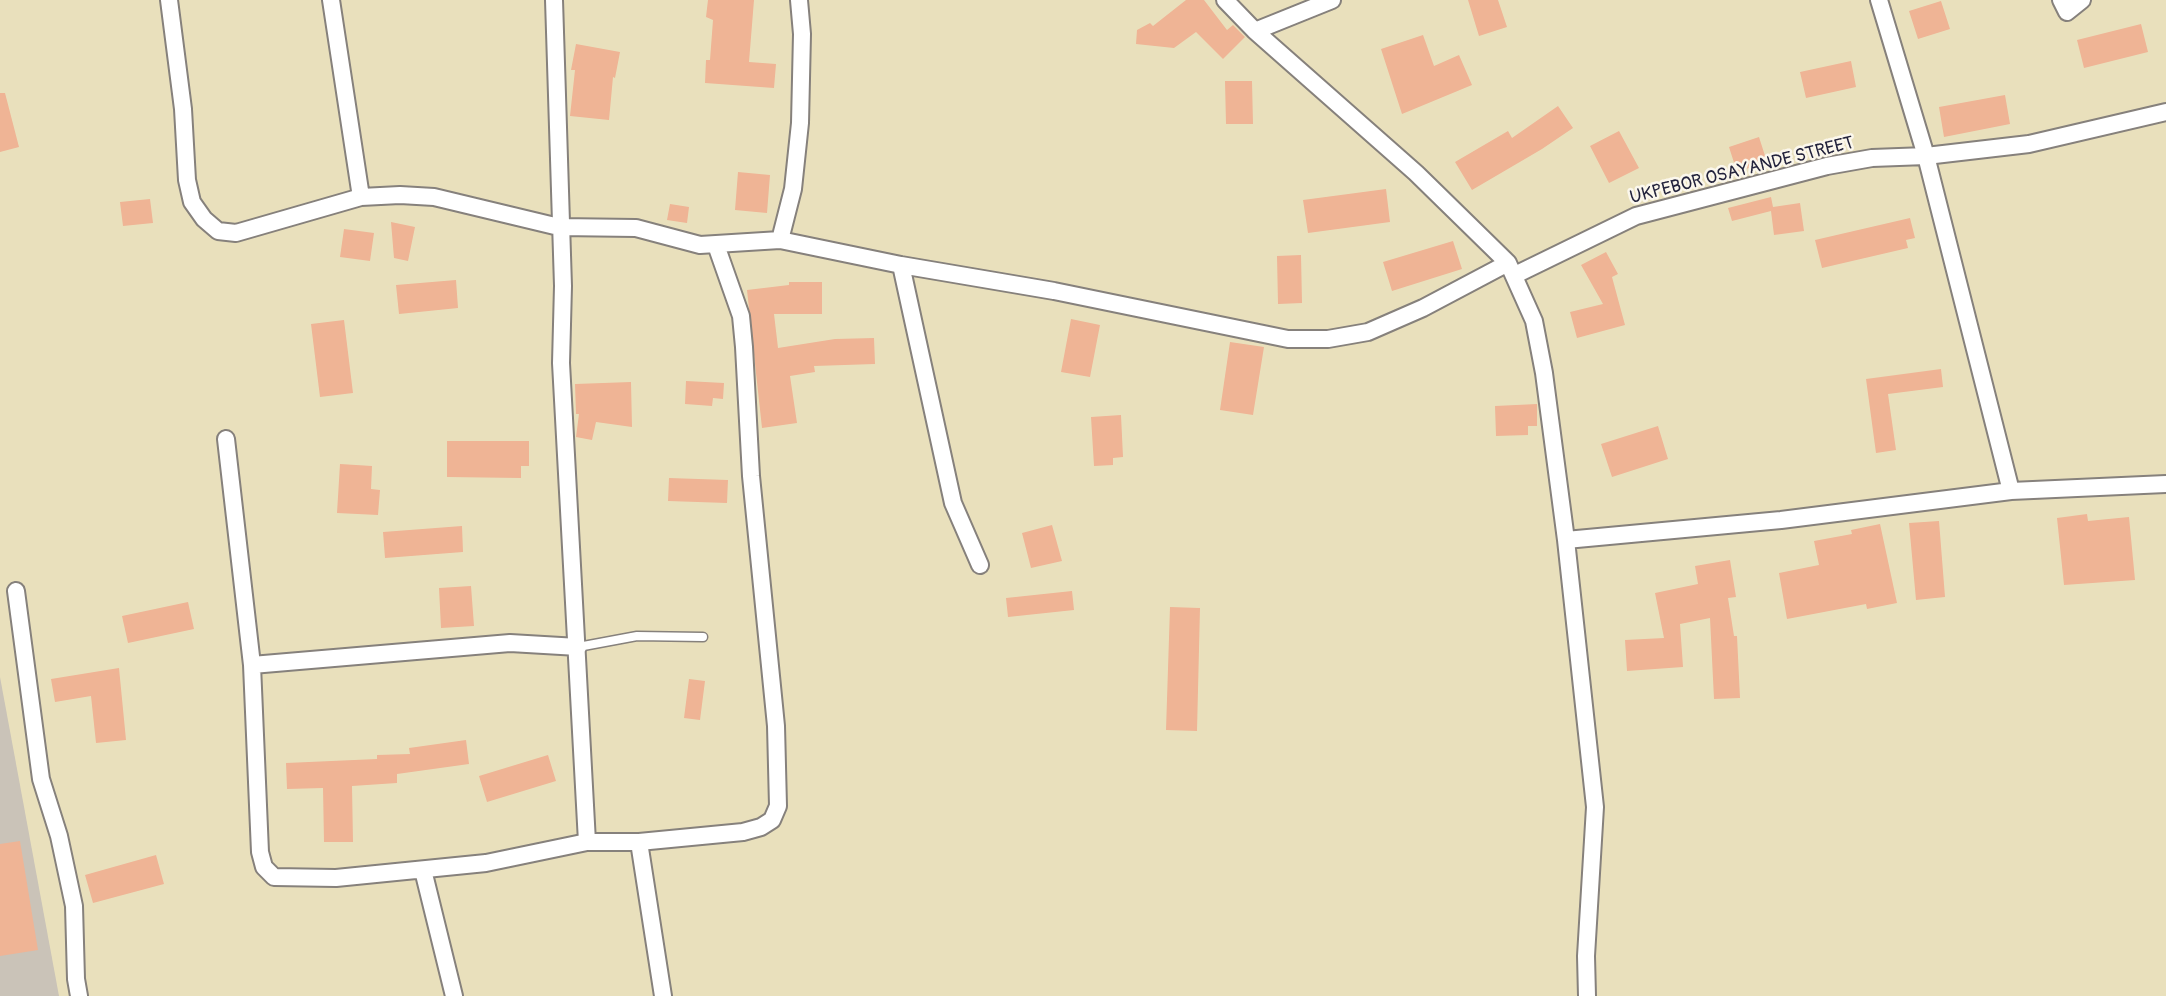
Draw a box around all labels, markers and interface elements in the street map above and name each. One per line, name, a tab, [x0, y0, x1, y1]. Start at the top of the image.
street label: UKPEBOR OSAYANDE STREET	[1628, 133, 1856, 209]

